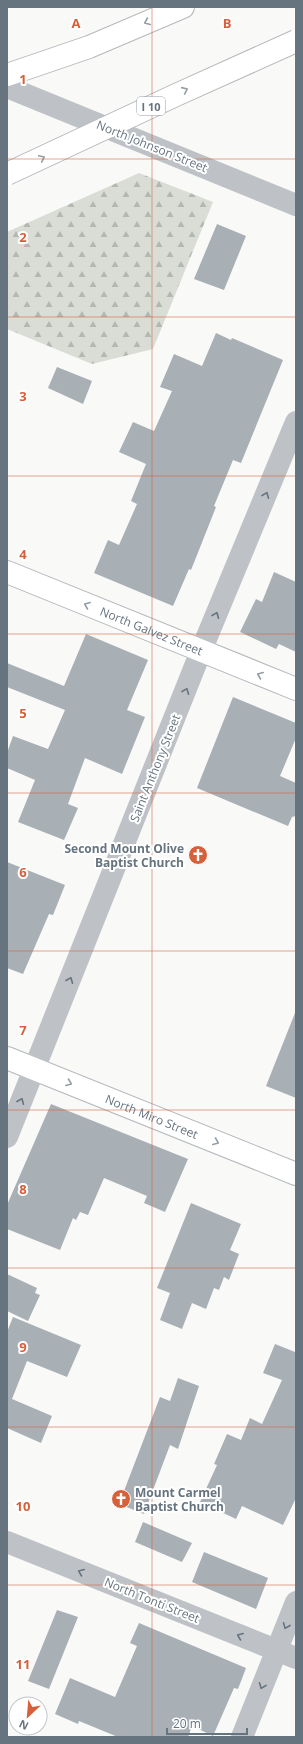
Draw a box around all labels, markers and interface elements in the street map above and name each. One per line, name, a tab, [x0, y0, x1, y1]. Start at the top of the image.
text: A	[72, 14, 81, 32]
text: B	[223, 14, 232, 32]
one-way arrow	[143, 17, 151, 25]
text: 1	[19, 70, 27, 88]
one-way arrow	[182, 87, 189, 95]
road number: I 10	[137, 97, 165, 115]
street label: North Johnson Street	[94, 116, 210, 176]
one-way arrow	[38, 155, 46, 163]
text: 2	[19, 228, 27, 246]
text: 3	[19, 387, 27, 405]
one-way arrow	[261, 491, 269, 499]
text: 4	[19, 545, 27, 563]
one-way arrow	[84, 601, 91, 609]
street label: North Galvez Street	[98, 602, 206, 659]
one-way arrow	[212, 611, 220, 618]
one-way arrow	[256, 671, 263, 679]
one-way arrow	[181, 687, 189, 694]
text: 5	[19, 704, 27, 722]
street label: Saint Anthony Street	[126, 712, 184, 824]
place label: Second Mount Olive Baptist Church	[64, 840, 184, 871]
church icon: Second Mount Olive Baptist Church	[187, 844, 209, 866]
text: 6	[19, 863, 27, 881]
one-way arrow	[65, 977, 73, 984]
text: 7	[19, 1021, 27, 1039]
one-way arrow	[66, 1078, 73, 1086]
street label: North Miro Street	[103, 1090, 201, 1142]
one-way arrow	[17, 1098, 25, 1105]
one-way arrow	[211, 1137, 219, 1145]
text: 8	[19, 1180, 27, 1198]
text: 9	[19, 1338, 27, 1356]
place label: Mount Carmel Baptist Church	[135, 1484, 224, 1515]
church icon: Mount Carmel Baptist Church	[110, 1488, 132, 1510]
text: 10	[16, 1497, 30, 1515]
one-way arrow	[77, 1568, 84, 1576]
street label: North Tonti Street	[102, 1573, 202, 1627]
one-way arrow	[283, 1622, 291, 1629]
one-way arrow	[237, 1632, 244, 1640]
text: 11	[16, 1655, 30, 1673]
one-way arrow	[259, 1682, 267, 1690]
north arrow	[8, 1696, 48, 1736]
scale bar	[167, 1710, 247, 1736]
text: 20 m	[173, 1715, 201, 1732]
text: N	[16, 1717, 31, 1734]

